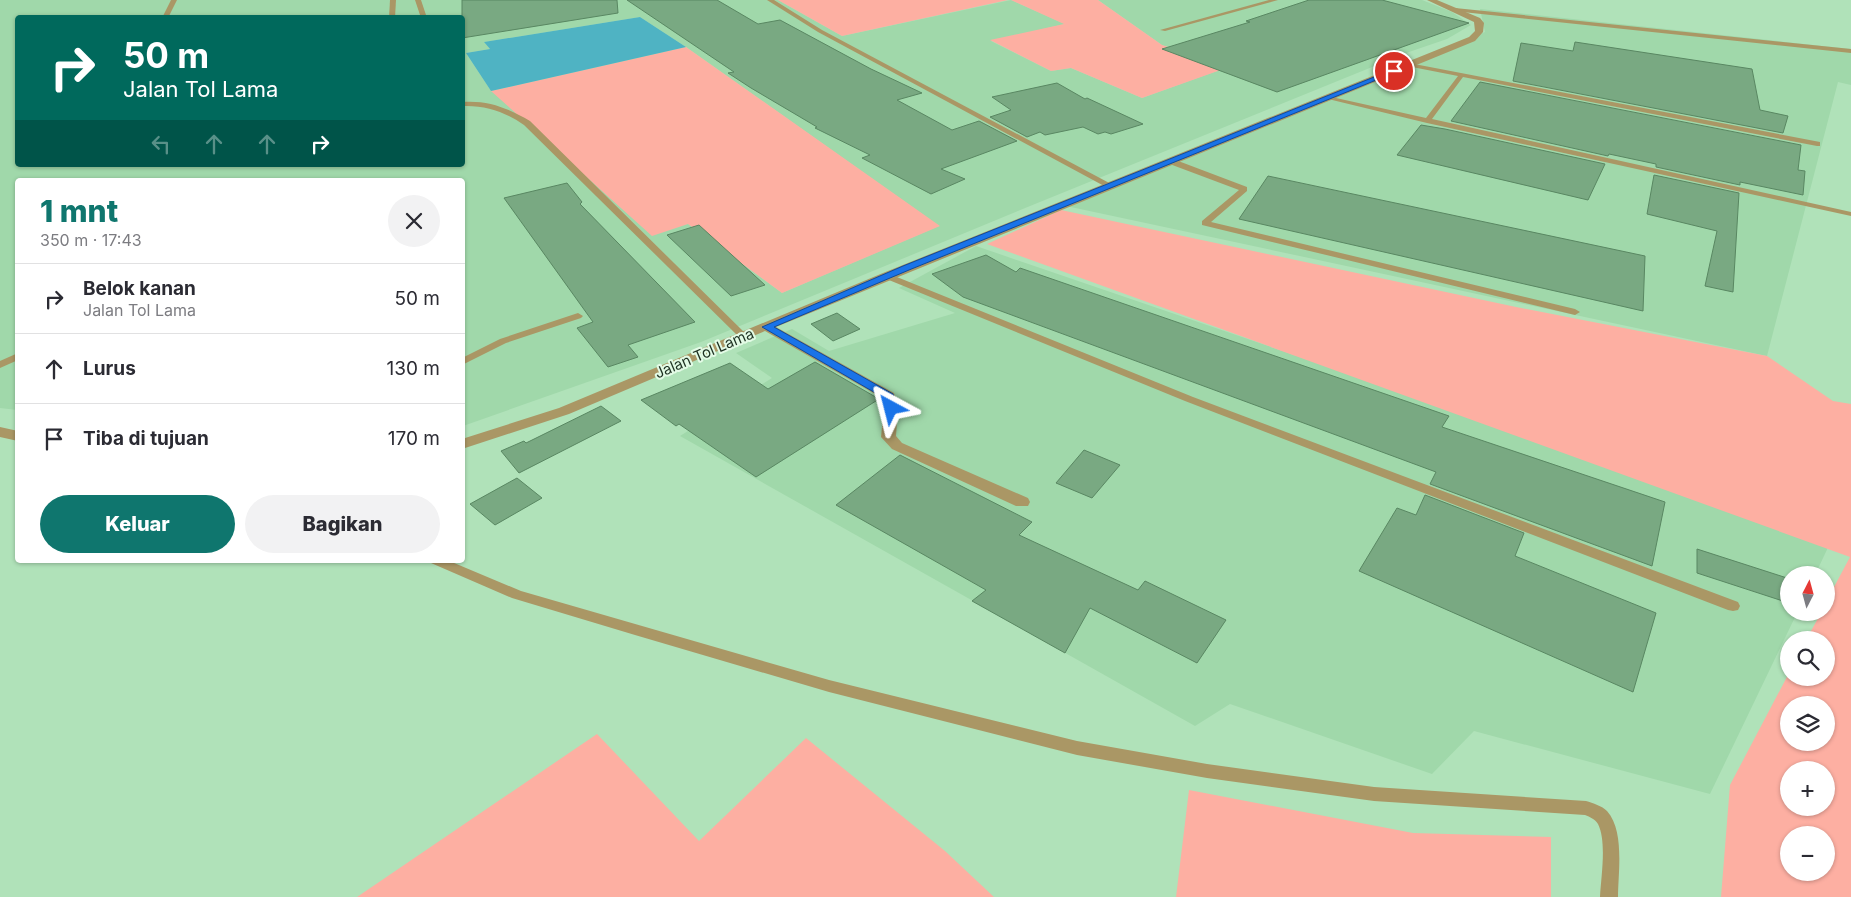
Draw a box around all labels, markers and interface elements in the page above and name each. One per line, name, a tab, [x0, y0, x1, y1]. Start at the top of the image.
text: 50 m	[123, 34, 209, 76]
icon: right	[40, 35, 105, 100]
pin	[1373, 50, 1415, 92]
icon: arrive	[1380, 57, 1408, 85]
text: Jalan Tol Lama	[123, 76, 278, 102]
icon: left	[147, 130, 175, 158]
icon: ahead	[200, 130, 228, 158]
icon: ahead	[253, 130, 281, 158]
icon: right	[306, 130, 334, 158]
text: 1 mnt	[40, 193, 118, 229]
button: close	[388, 195, 440, 247]
text: 350 m · 17:43	[40, 230, 142, 250]
text: Belok kanan	[83, 277, 196, 300]
icon: right	[40, 285, 68, 313]
text: 50 m	[394, 287, 440, 310]
text: Jalan Tol Lama	[83, 300, 196, 320]
street label: Jalan Tol Lama	[652, 324, 756, 382]
icon: ahead	[40, 355, 68, 383]
text: Lurus	[83, 357, 136, 380]
text: 130 m	[387, 357, 440, 380]
position arrow	[864, 381, 916, 433]
icon: arrive	[40, 425, 68, 453]
text: Tiba di tujuan	[83, 427, 209, 450]
text: 170 m	[388, 427, 440, 450]
button: Keluar	[40, 495, 235, 553]
button: Bagikan	[245, 495, 440, 553]
north arrow	[1780, 566, 1835, 621]
map controls	[1780, 566, 1835, 881]
button: search	[1780, 631, 1835, 686]
button: layers	[1780, 696, 1835, 751]
button: +	[1780, 761, 1835, 816]
button: −	[1780, 826, 1835, 881]

